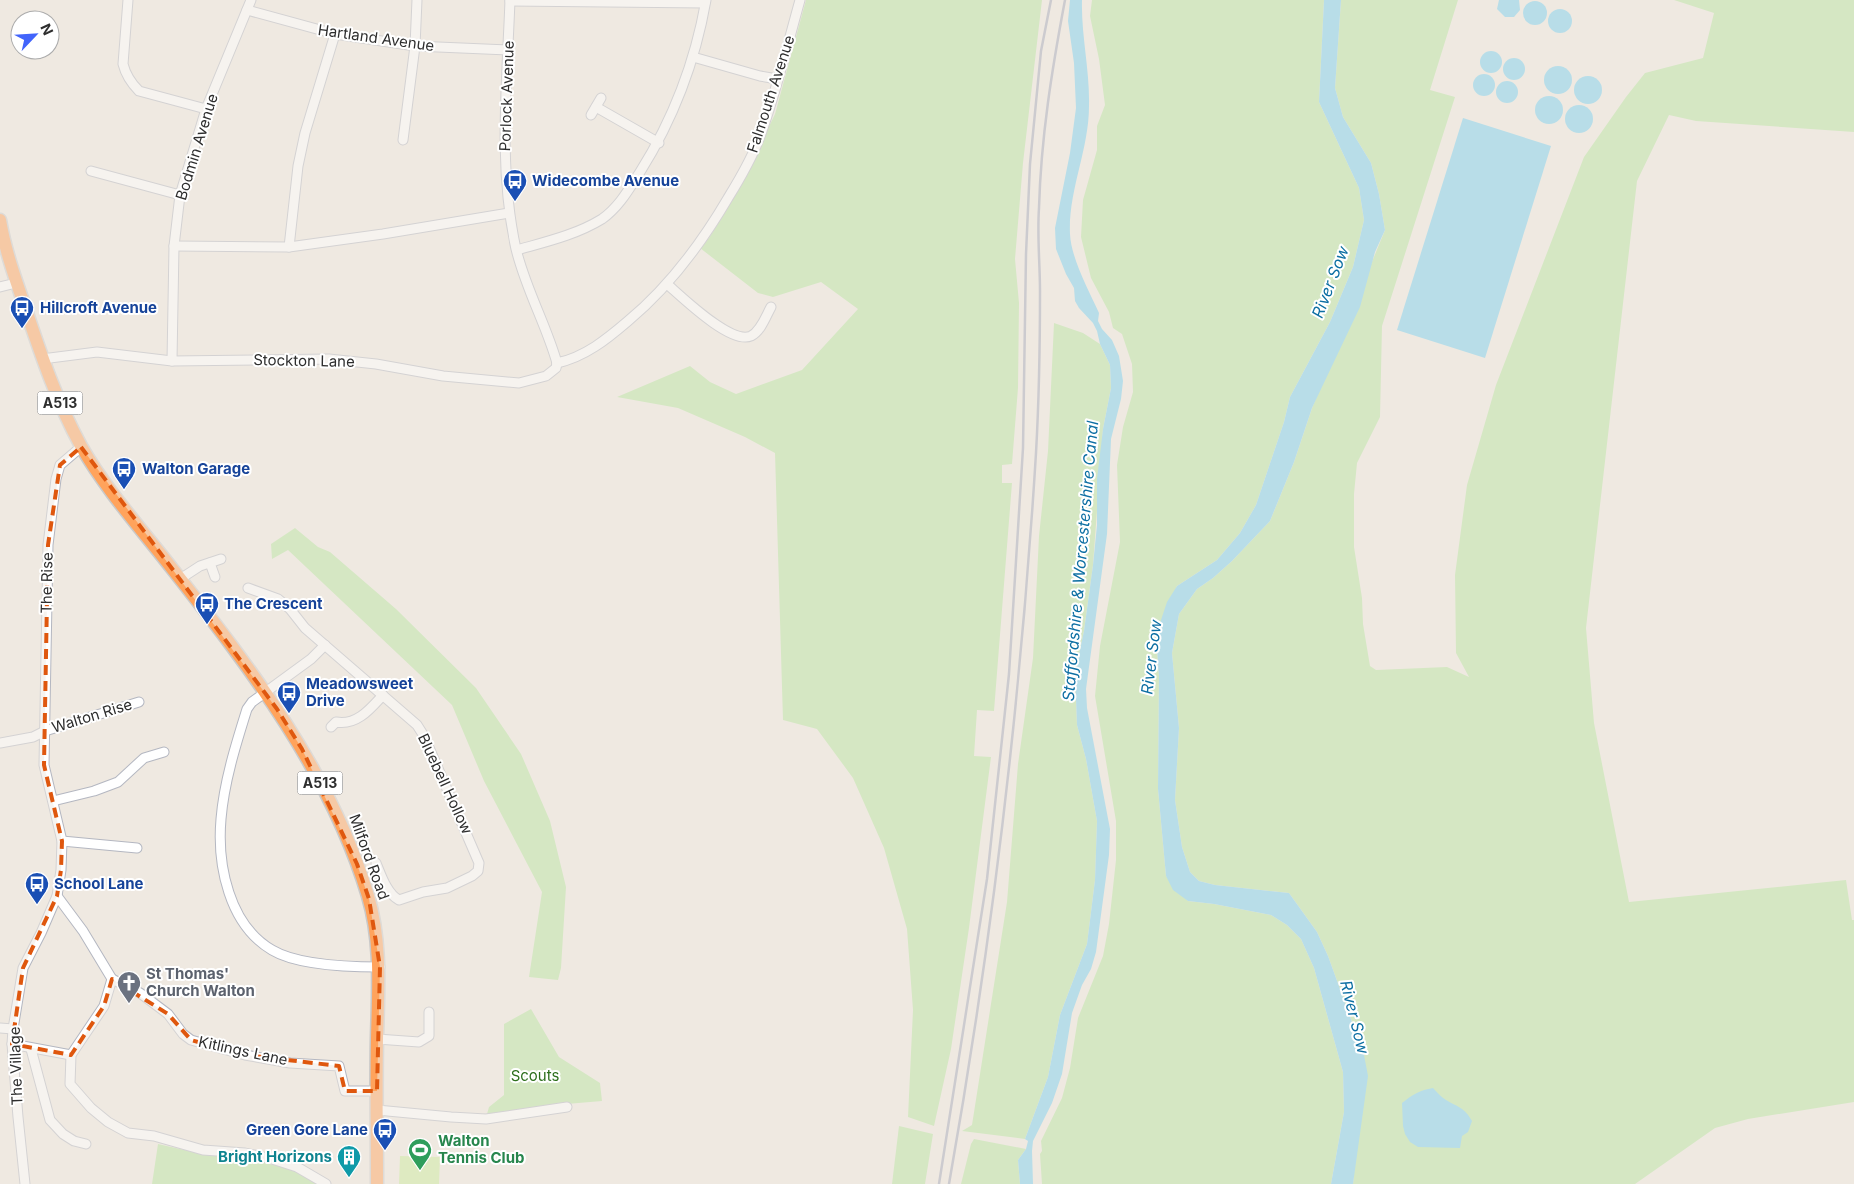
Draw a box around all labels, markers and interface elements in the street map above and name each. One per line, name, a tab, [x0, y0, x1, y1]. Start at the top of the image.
north arrow	[10, 10, 60, 60]
street label: Hartland Avenue	[317, 20, 436, 55]
text: N	[37, 21, 57, 38]
street label: Falmouth Avenue	[743, 33, 798, 155]
street label: Porlock Avenue	[495, 40, 518, 152]
street label: Bodmin Avenue	[171, 91, 222, 202]
bus stop icon: Widecombe Avenue	[502, 168, 528, 202]
place label: Widecombe Avenue	[532, 171, 679, 190]
water label: River Sow	[1307, 242, 1353, 321]
bus stop icon: Hillcroft Avenue	[9, 295, 35, 329]
place label: Hillcroft Avenue	[40, 298, 157, 317]
street label: Stockton Lane	[253, 350, 355, 371]
road number: A513	[38, 392, 82, 414]
water label: Staffordshire & Worcestershire Canal	[1058, 420, 1102, 702]
bus stop icon: Walton Garage	[111, 456, 137, 490]
place label: Walton Garage	[142, 459, 250, 478]
street label: The Rise	[36, 552, 57, 614]
bus stop icon: The Crescent	[194, 591, 220, 625]
place label: The Crescent	[224, 594, 323, 613]
water label: River Sow	[1136, 618, 1166, 696]
place label: Meadowsweet Drive	[306, 674, 414, 710]
bus stop icon: Meadowsweet Drive	[276, 680, 302, 714]
street label: Walton Rise	[49, 694, 134, 737]
street label: Bluebell Hollow	[414, 730, 477, 837]
road number: A513	[298, 771, 342, 794]
street label: Milford Road	[345, 811, 394, 902]
bus stop icon: School Lane	[24, 871, 50, 905]
place label: School Lane	[54, 874, 144, 893]
place label: St Thomas' Church Walton	[146, 964, 255, 1000]
church icon: St Thomas' Church Walton	[116, 970, 142, 1004]
water label: River Sow	[1336, 978, 1374, 1057]
street label: The Village	[5, 1026, 26, 1106]
street label: Kitlings Lane	[197, 1032, 290, 1069]
park label: Scouts	[511, 1066, 559, 1085]
bus stop icon: Green Gore Lane	[372, 1117, 398, 1151]
place label: Green Gore Lane	[246, 1120, 368, 1139]
place label: Walton Tennis Club	[438, 1131, 524, 1167]
sports icon: Walton Tennis Club	[407, 1137, 433, 1171]
building icon: Bright Horizons	[336, 1144, 362, 1178]
place label: Bright Horizons	[218, 1147, 332, 1166]

